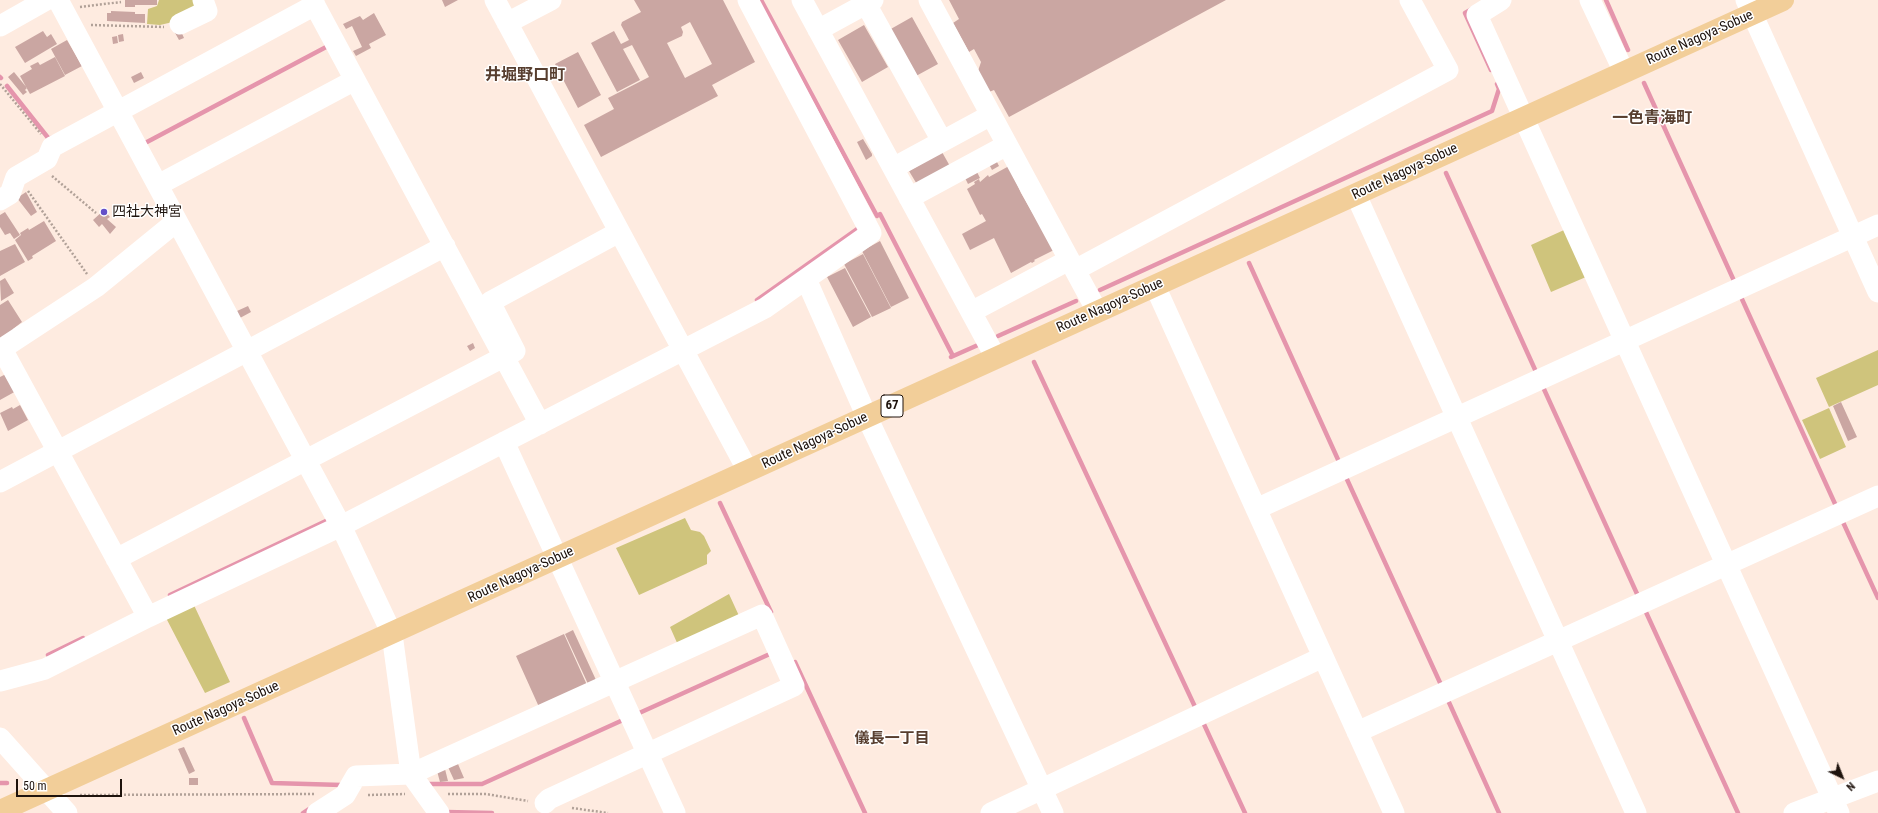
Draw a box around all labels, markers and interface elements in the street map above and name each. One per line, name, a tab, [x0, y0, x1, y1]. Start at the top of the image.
street label: Route Nagoya-Sobue	[1644, 7, 1756, 69]
district label: 井堀野口町	[485, 66, 565, 86]
district label: 一色青海町	[1612, 109, 1692, 129]
street label: Route Nagoya-Sobue	[1349, 140, 1461, 204]
place label: 四社大神宮	[112, 204, 182, 220]
marker: 四社大神宮	[99, 207, 109, 217]
street label: Route Nagoya-Sobue	[1054, 275, 1166, 337]
road number: 67	[881, 395, 903, 417]
street label: Route Nagoya-Sobue	[759, 409, 871, 473]
street label: Route Nagoya-Sobue	[465, 543, 577, 607]
street label: Route Nagoya-Sobue	[170, 678, 282, 740]
district label: 儀長一丁目	[855, 730, 929, 748]
north arrow	[1822, 757, 1862, 797]
scale bar	[18, 771, 124, 797]
text: 50 m	[23, 779, 47, 793]
text: N	[1844, 779, 1857, 793]

